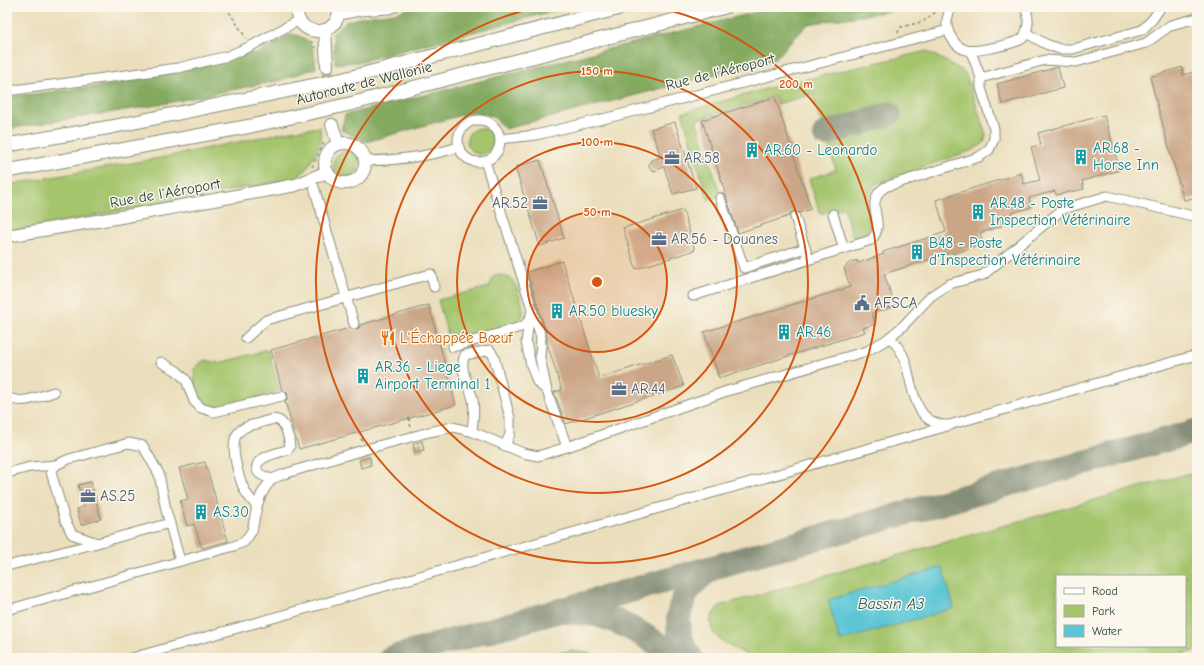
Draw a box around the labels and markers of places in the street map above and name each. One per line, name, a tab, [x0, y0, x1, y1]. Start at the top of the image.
place label: AR.68 - Horse Inn	[1093, 139, 1159, 174]
building icon: AR.60 - Leonardo	[743, 141, 761, 159]
place label: AR.60 - Leonardo	[764, 141, 877, 159]
building icon: AR.68 - Horse Inn	[1072, 148, 1090, 166]
office icon: AR.58	[663, 149, 681, 167]
place label: AR.58	[684, 149, 720, 167]
place label: AR.52	[492, 194, 528, 212]
office icon: AR.52	[531, 194, 549, 212]
place label: AR.48 - Poste Inspection Vétérinaire	[990, 194, 1131, 229]
building icon: AR.48 - Poste Inspection Vétérinaire	[969, 203, 987, 221]
office icon: AR.56 - Douanes	[650, 230, 668, 248]
place label: AR.56 - Douanes	[671, 230, 778, 248]
place label: B48 - Poste d'Inspection Vétérinaire	[929, 234, 1081, 269]
building icon: B48 - Poste d'Inspection Vétérinaire	[908, 243, 926, 261]
centre of rings	[590, 275, 604, 289]
public building icon: AFSCA	[853, 294, 871, 312]
place label: AFSCA	[874, 294, 918, 312]
building icon: AR.50 bluesky	[548, 302, 566, 320]
place label: AR.50 bluesky	[569, 302, 658, 320]
building icon: AR.46	[775, 323, 793, 341]
place label: AR.46	[796, 323, 831, 341]
place label: L'Échappée Bœuf	[400, 328, 513, 347]
restaurant icon: L'Échappée Bœuf	[379, 329, 397, 347]
place label: AR.36 - Liege Airport Terminal 1	[375, 358, 490, 393]
building icon: AR.36 - Liege Airport Terminal 1	[354, 367, 372, 385]
office icon: AR.44	[610, 380, 628, 398]
place label: AR.44	[631, 380, 665, 398]
office icon: AS.25	[79, 487, 97, 505]
place label: AS.25	[100, 487, 135, 505]
building icon: AS.30	[192, 503, 210, 521]
place label: AS.30	[213, 503, 249, 521]

